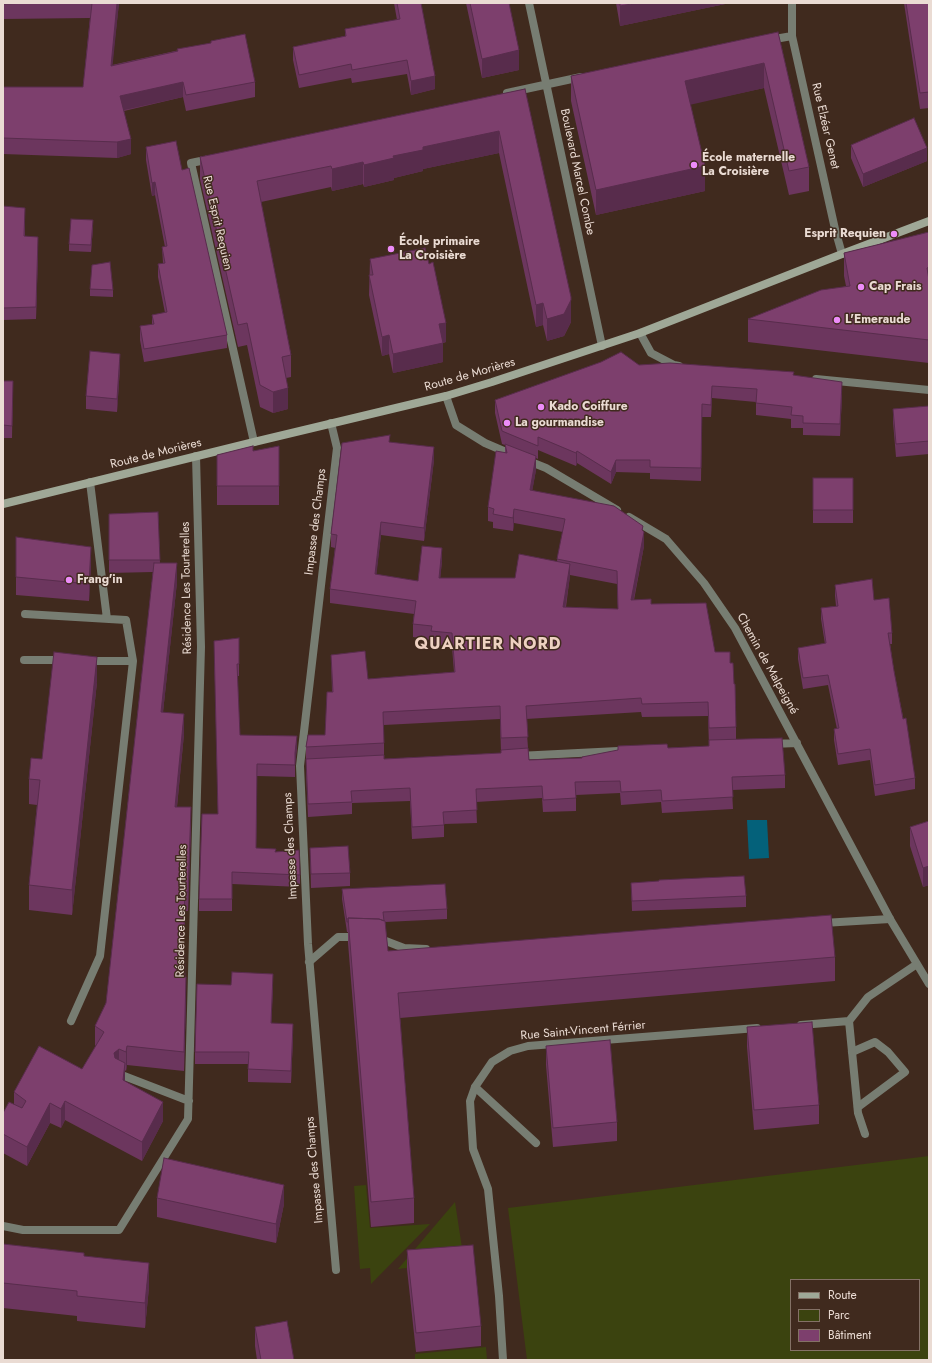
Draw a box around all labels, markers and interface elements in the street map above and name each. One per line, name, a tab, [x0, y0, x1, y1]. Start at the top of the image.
street label: Rue Elzéar Genet	[808, 82, 842, 170]
street label: Boulevard Marcel Combe	[557, 108, 597, 236]
place label: École maternelle La Croisière	[702, 151, 795, 179]
marker: École maternelle La Croisière	[689, 160, 699, 170]
street label: Rue Esprit Requien	[199, 174, 235, 272]
place label: Esprit Requien	[804, 227, 886, 241]
marker: Esprit Requien	[889, 229, 899, 239]
place label: École primaire La Croisière	[399, 235, 480, 263]
marker: École primaire La Croisière	[386, 244, 396, 254]
place label: Cap Frais	[869, 280, 921, 294]
marker: Cap Frais	[856, 282, 866, 292]
place label: L'Emeraude	[845, 313, 910, 327]
marker: L'Emeraude	[832, 315, 842, 325]
street label: Route de Morières	[423, 355, 517, 395]
place label: Kado Coiffure	[549, 400, 628, 414]
marker: Kado Coiffure	[536, 402, 546, 412]
place label: La gourmandise	[515, 416, 604, 430]
marker: La gourmandise	[502, 418, 512, 428]
street label: Route de Morières	[109, 436, 203, 472]
street label: Impasse des Champs	[302, 468, 330, 576]
street label: Résidence Les Tourterelles	[179, 522, 195, 654]
place label: Frang'in	[77, 573, 123, 587]
marker: Frang'in	[64, 575, 74, 585]
street label: Chemin de Malpeigné	[733, 611, 801, 717]
district label: QUARTIER NORD	[415, 635, 561, 655]
street label: Impasse des Champs	[281, 792, 301, 900]
street label: Résidence Les Tourterelles	[174, 845, 190, 977]
street label: Rue Saint-Vincent Férrier	[520, 1018, 646, 1044]
street label: Impasse des Champs	[303, 1116, 327, 1224]
legend	[790, 1279, 920, 1351]
text: Route	[828, 1286, 857, 1304]
text: Parc	[828, 1306, 850, 1324]
text: Bâtiment	[828, 1326, 871, 1344]

